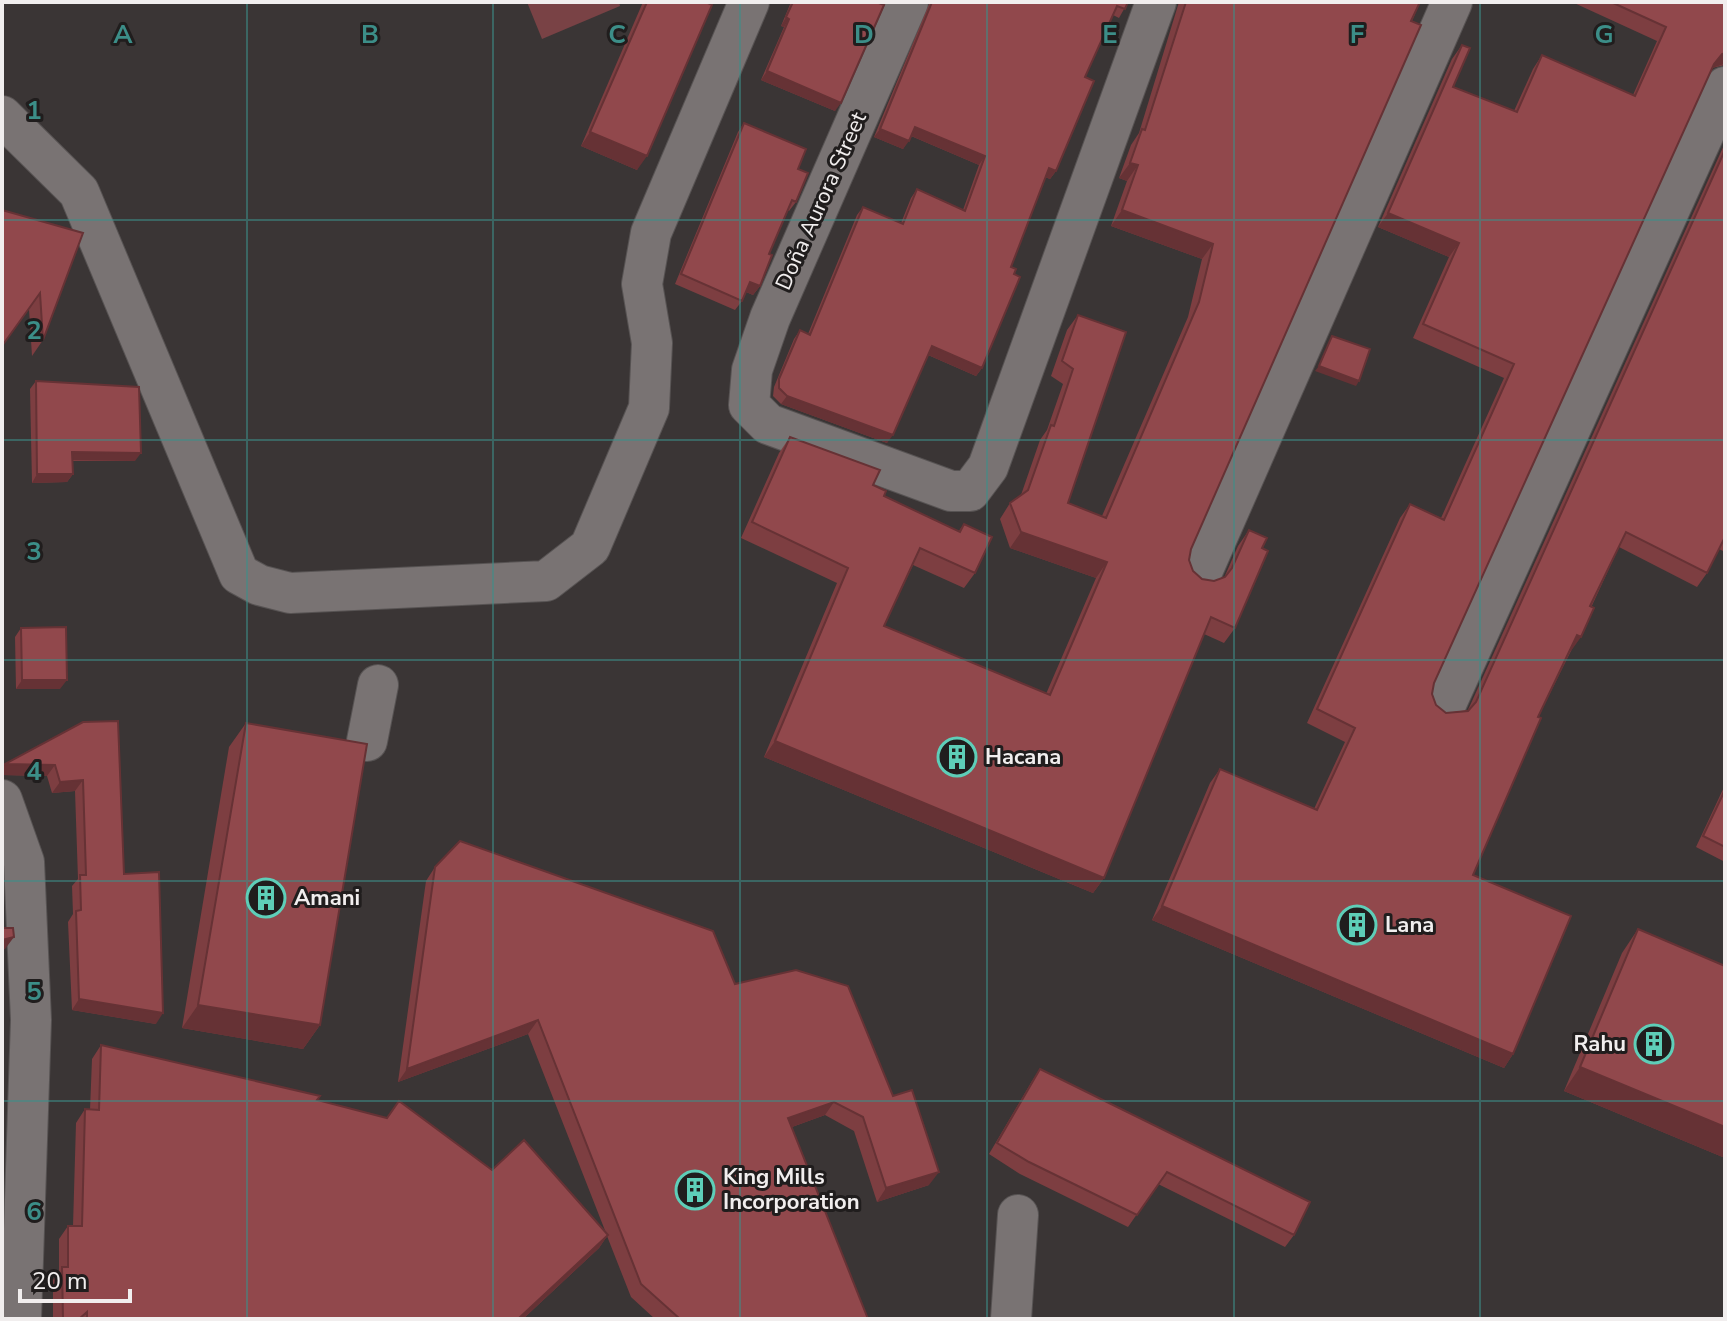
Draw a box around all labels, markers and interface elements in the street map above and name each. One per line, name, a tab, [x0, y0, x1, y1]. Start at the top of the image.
text: A	[113, 17, 133, 52]
text: B	[361, 17, 379, 52]
text: C	[608, 17, 626, 52]
text: D	[854, 17, 874, 52]
text: E	[1102, 17, 1118, 52]
text: F	[1350, 17, 1364, 52]
text: G	[1594, 17, 1614, 52]
text: 1	[26, 93, 42, 128]
street label: Doña Aurora Street	[768, 107, 874, 295]
text: 2	[26, 313, 42, 348]
text: 3	[26, 534, 42, 569]
building icon: Hacana	[936, 736, 978, 778]
place label: Hacana	[985, 742, 1061, 772]
text: 4	[26, 754, 42, 789]
building icon: Amani	[245, 877, 287, 919]
place label: Amani	[294, 883, 360, 913]
building icon: Lana	[1336, 904, 1378, 946]
place label: Lana	[1385, 910, 1434, 940]
text: 5	[26, 974, 42, 1009]
building icon: Rahu	[1633, 1023, 1675, 1065]
place label: Rahu	[1573, 1029, 1626, 1059]
place label: King Mills Incorporation	[723, 1162, 860, 1217]
building icon: King Mills Incorporation	[674, 1169, 716, 1211]
text: 6	[26, 1194, 42, 1229]
scale bar	[20, 1253, 130, 1303]
text: 20 m	[32, 1265, 88, 1297]

